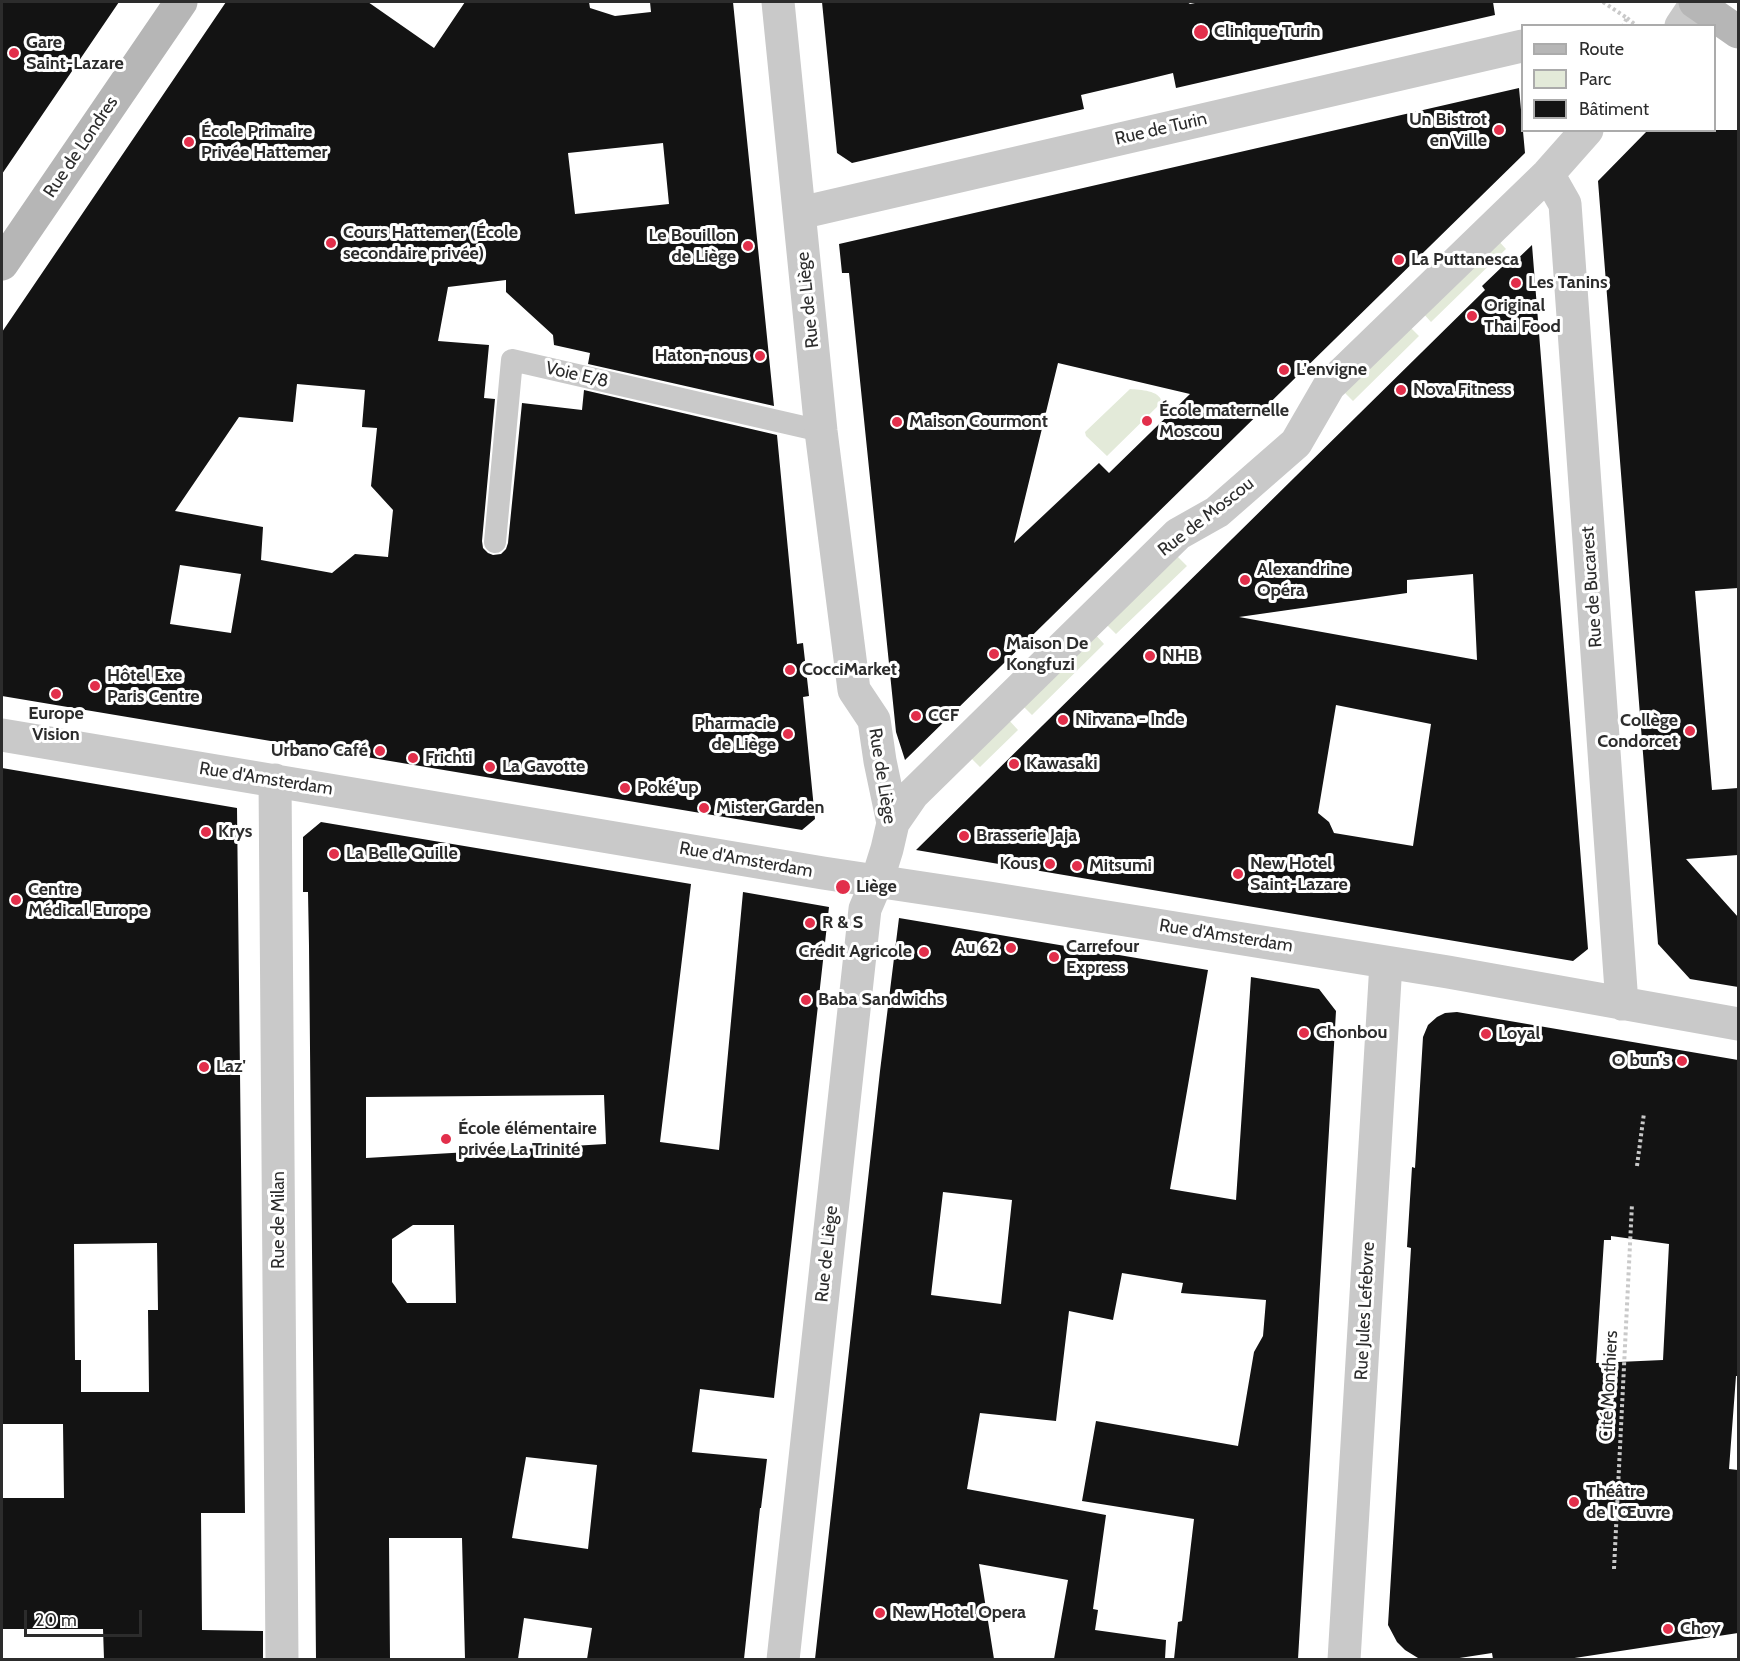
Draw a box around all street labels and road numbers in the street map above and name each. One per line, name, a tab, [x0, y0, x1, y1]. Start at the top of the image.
street label: Rue de Londres	[39, 92, 123, 202]
street label: Rue de Turin	[1113, 108, 1209, 150]
street label: Rue de Liège	[792, 251, 824, 349]
street label: Voie E/8	[544, 357, 610, 393]
street label: Rue de Moscou	[1154, 473, 1258, 561]
street label: Rue de Bucarest	[1577, 526, 1607, 648]
street label: Rue de Liège	[864, 726, 900, 826]
street label: Rue d'Amsterdam	[198, 758, 334, 800]
street label: Rue d'Amsterdam	[678, 838, 814, 882]
street label: Rue d'Amsterdam	[1158, 915, 1294, 957]
street label: Rue de Milan	[268, 1171, 290, 1269]
street label: Rue de Liège	[811, 1205, 843, 1303]
street label: Rue Jules Lefebvre	[1351, 1241, 1379, 1381]
street label: Cité Monthiers	[1595, 1330, 1623, 1442]

